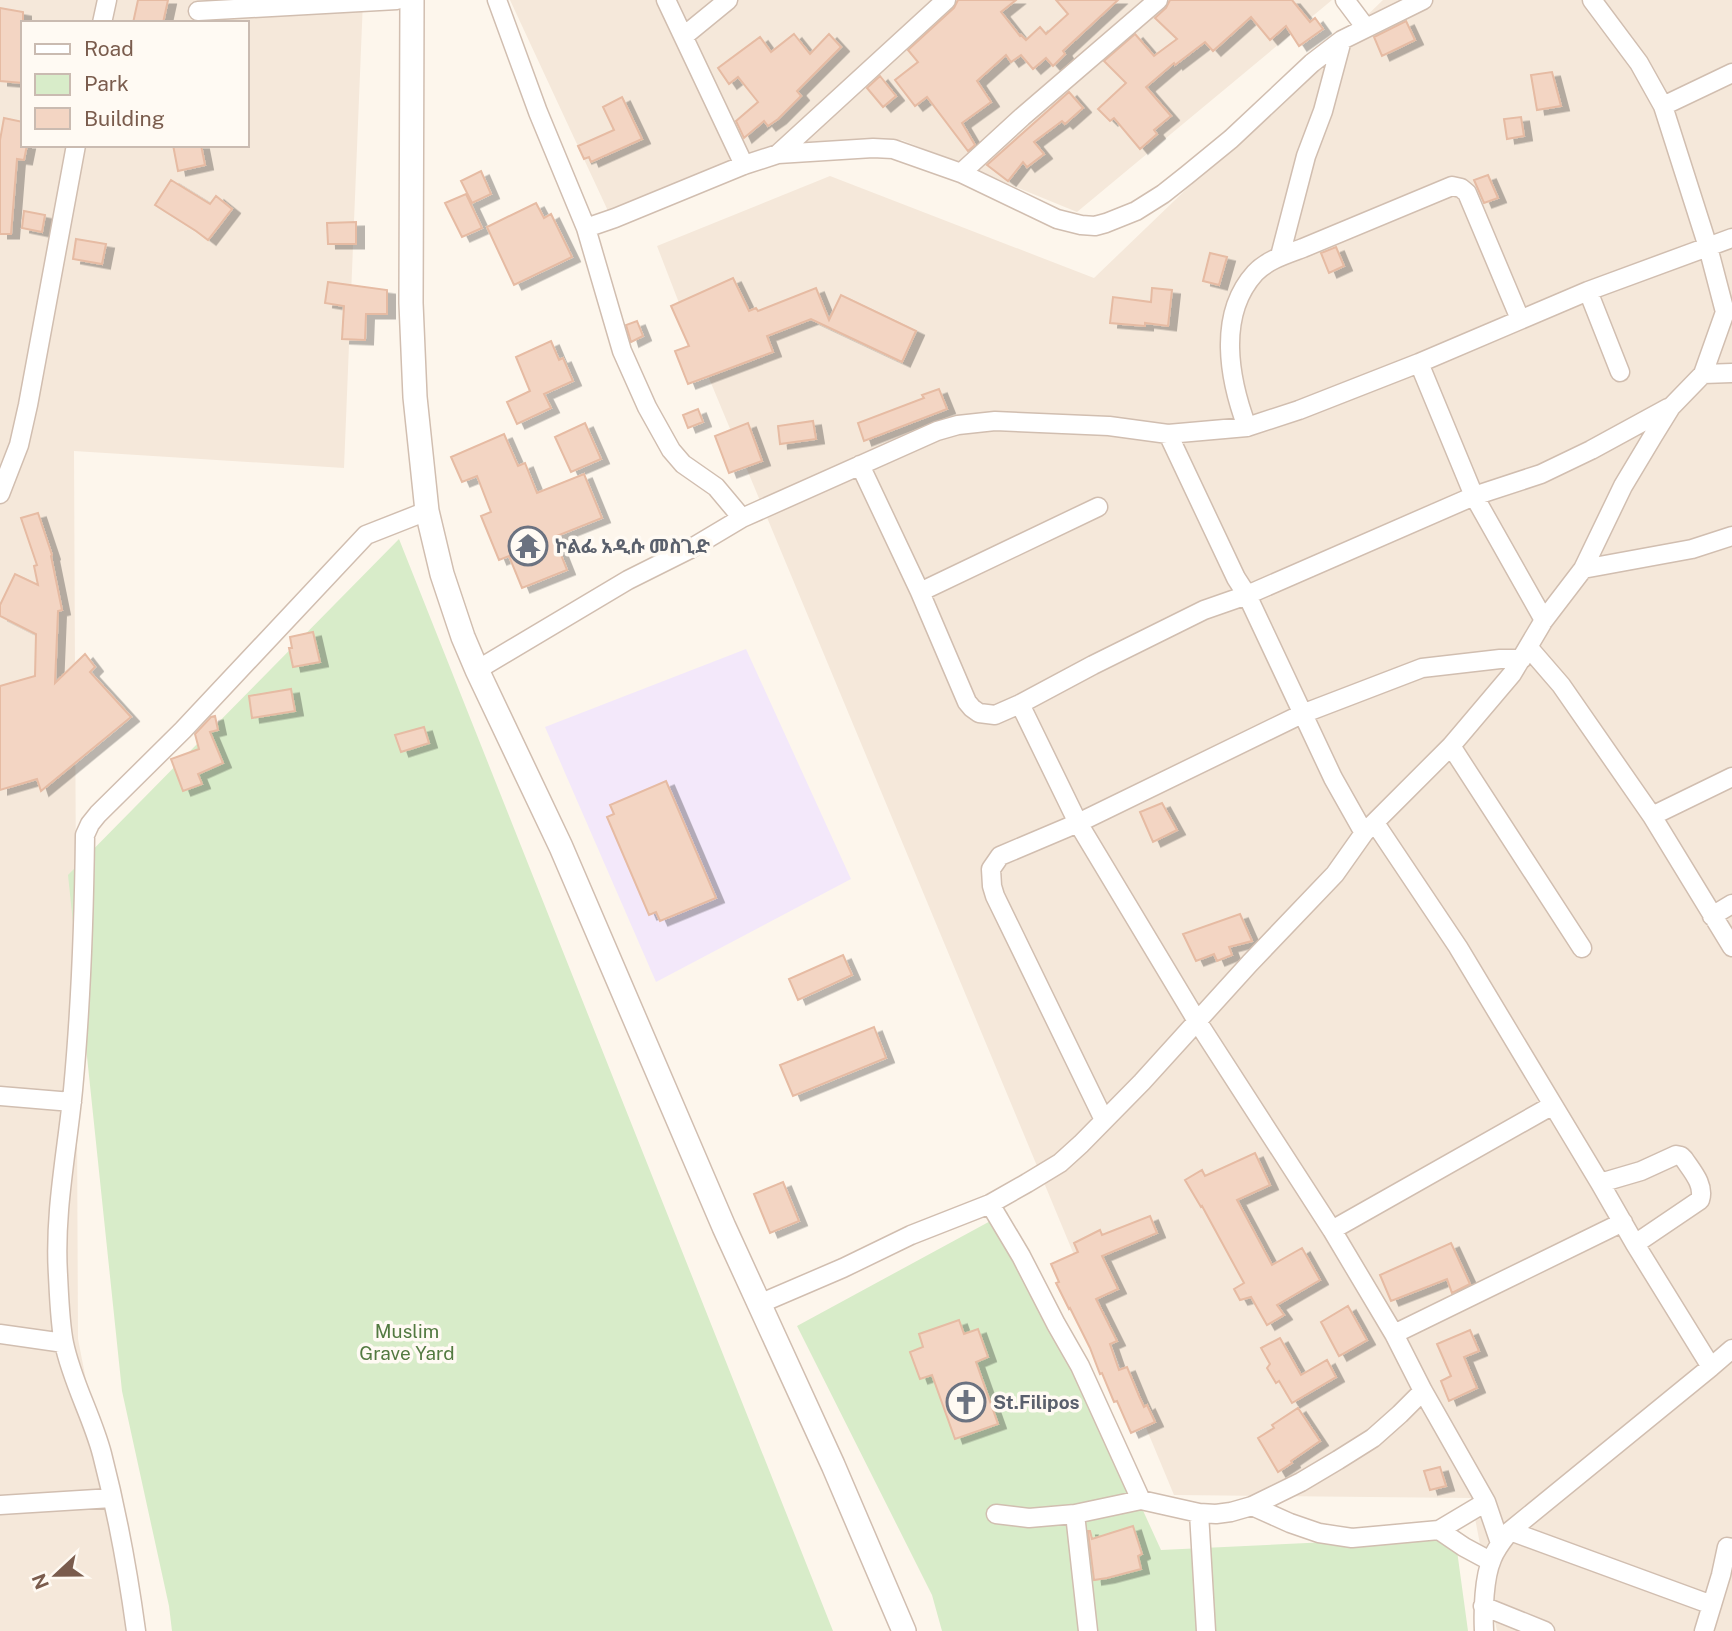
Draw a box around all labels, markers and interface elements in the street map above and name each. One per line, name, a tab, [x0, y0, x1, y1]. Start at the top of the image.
legend	[21, 21, 248, 147]
text: Road	[84, 36, 134, 61]
text: Park	[84, 71, 129, 96]
text: Building	[84, 106, 165, 131]
temple icon: ኮልፌ አዲሱ መስጊድ	[507, 525, 549, 567]
place label: ኮልፌ አዲሱ መስጊድ	[555, 535, 710, 557]
park label: Muslim Grave Yard	[359, 1320, 455, 1364]
church icon: St.Filipos	[945, 1381, 987, 1423]
place label: St.Filipos	[993, 1391, 1080, 1413]
north arrow	[21, 1540, 91, 1610]
text: N	[27, 1570, 53, 1592]

